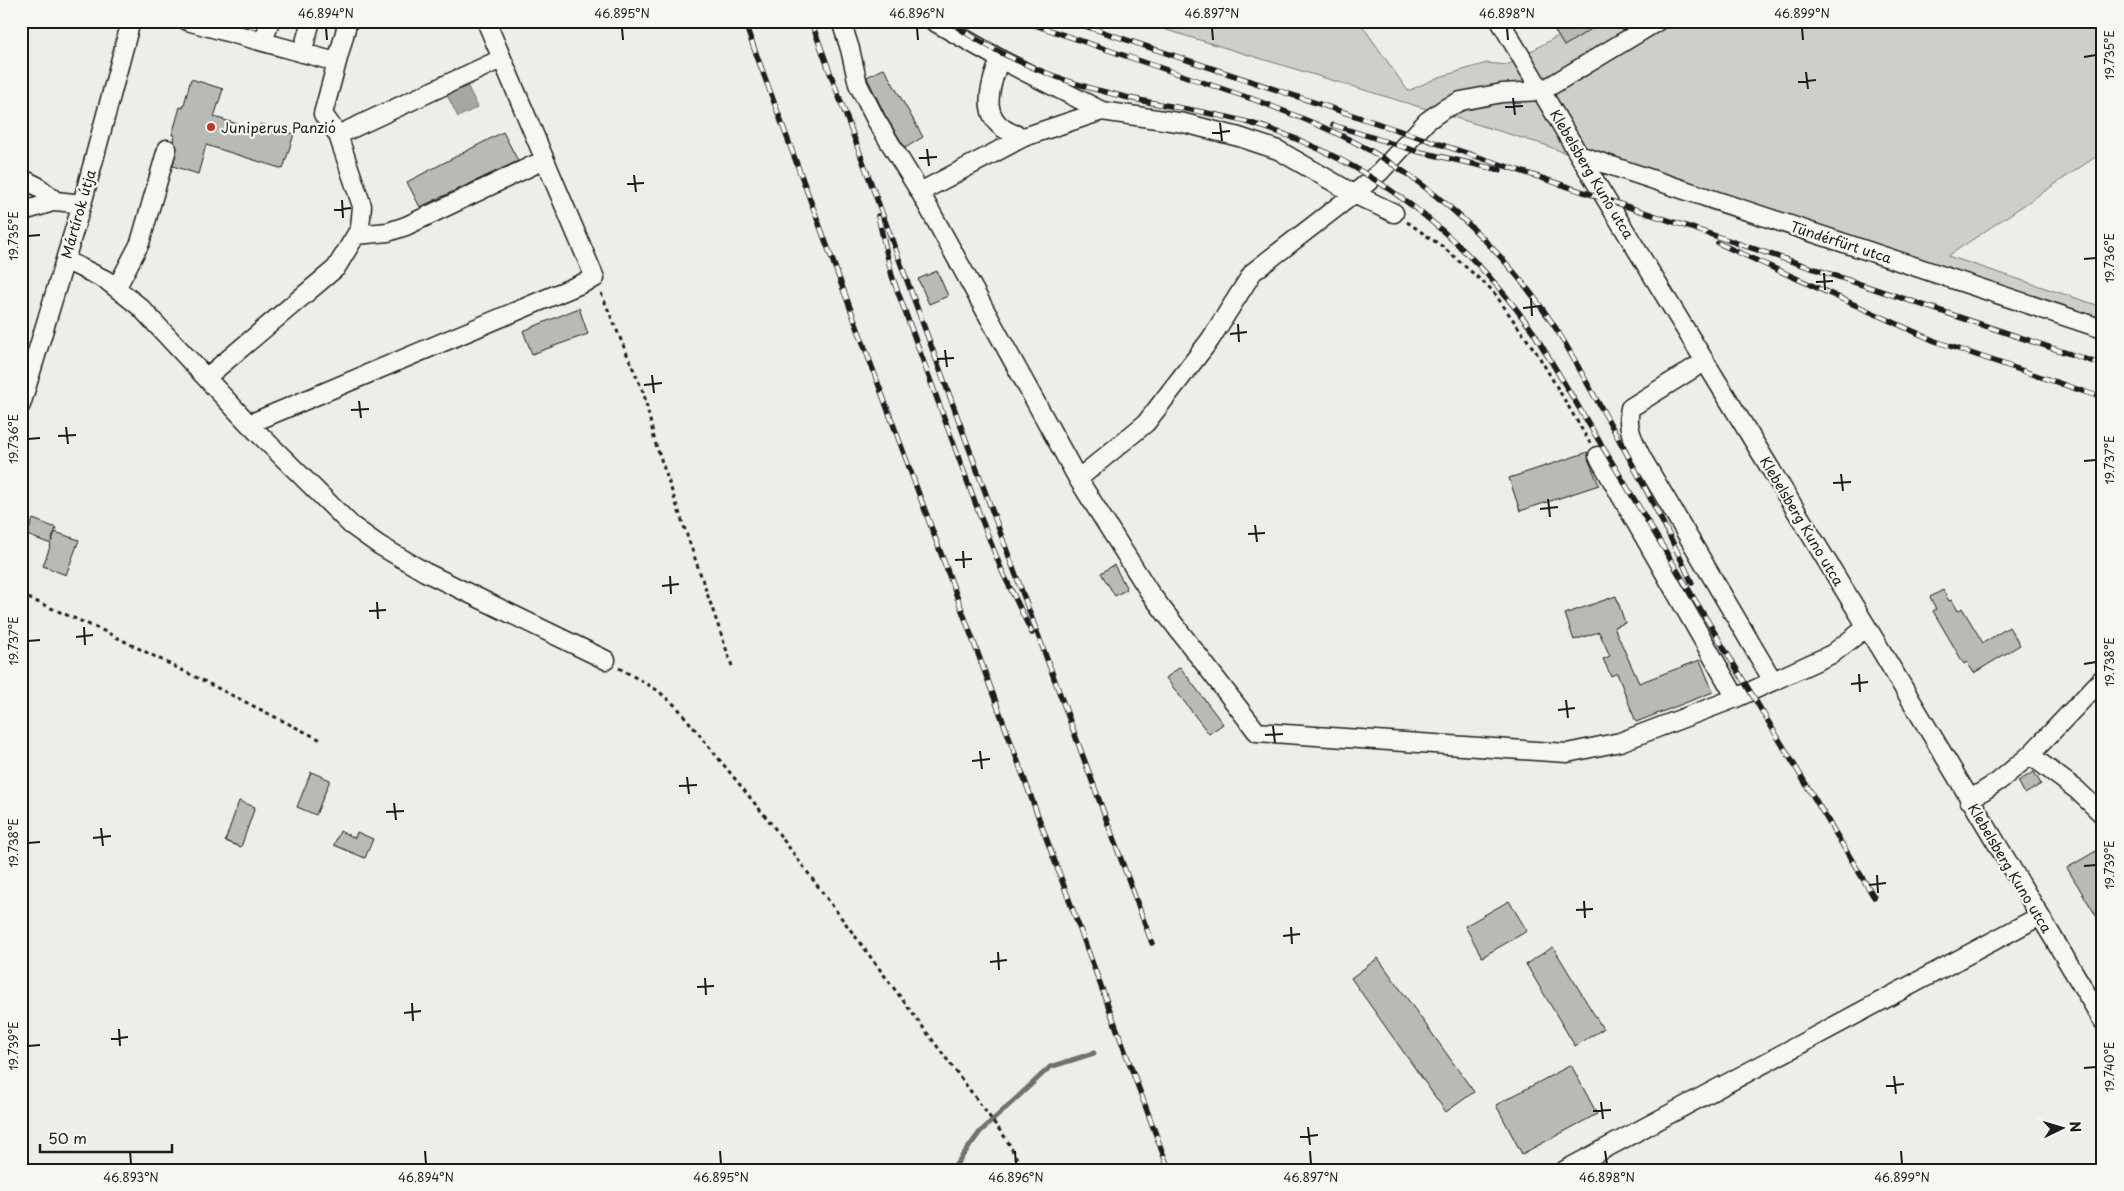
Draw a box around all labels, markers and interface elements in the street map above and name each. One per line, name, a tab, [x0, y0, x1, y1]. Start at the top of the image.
text: 46.894°N	[298, 4, 354, 22]
text: 46.895°N	[594, 4, 650, 22]
text: 46.896°N	[889, 4, 945, 22]
text: 46.897°N	[1185, 4, 1239, 22]
text: 46.898°N	[1479, 4, 1535, 22]
text: 46.899°N	[1774, 4, 1830, 22]
text: 19.735°E	[2100, 30, 2118, 80]
street label: Klebelsberg Kuno utca	[1545, 105, 1639, 243]
place label: Juniperus Panzió	[221, 117, 336, 138]
marker: Juniperus Panzió	[205, 121, 217, 133]
street label: Mártírok útja	[55, 167, 101, 261]
text: 19.735°E	[4, 211, 22, 261]
street label: Tündérfürt utca	[1787, 216, 1895, 268]
text: 19.736°E	[2100, 233, 2118, 283]
text: 19.736°E	[4, 414, 22, 464]
text: 19.737°E	[2100, 436, 2118, 484]
street label: Klebelsberg Kuno utca	[1755, 452, 1849, 590]
text: 19.737°E	[4, 617, 22, 665]
text: 19.738°E	[2100, 637, 2118, 687]
street label: Klebelsberg Kuno utca	[1963, 799, 2057, 937]
text: 19.738°E	[4, 818, 22, 868]
text: 19.739°E	[2100, 840, 2118, 890]
text: 19.739°E	[4, 1021, 22, 1071]
text: 19.740°E	[2100, 1042, 2118, 1092]
north arrow	[2036, 1104, 2086, 1154]
text: N	[2065, 1120, 2086, 1133]
scale bar	[40, 1121, 172, 1153]
text: 50 m	[48, 1126, 87, 1149]
text: 46.893°N	[103, 1168, 159, 1186]
text: 46.894°N	[398, 1168, 454, 1186]
text: 46.895°N	[693, 1168, 749, 1186]
text: 46.896°N	[988, 1168, 1044, 1186]
text: 46.897°N	[1284, 1168, 1338, 1186]
text: 46.898°N	[1579, 1168, 1635, 1186]
text: 46.899°N	[1874, 1168, 1930, 1186]

